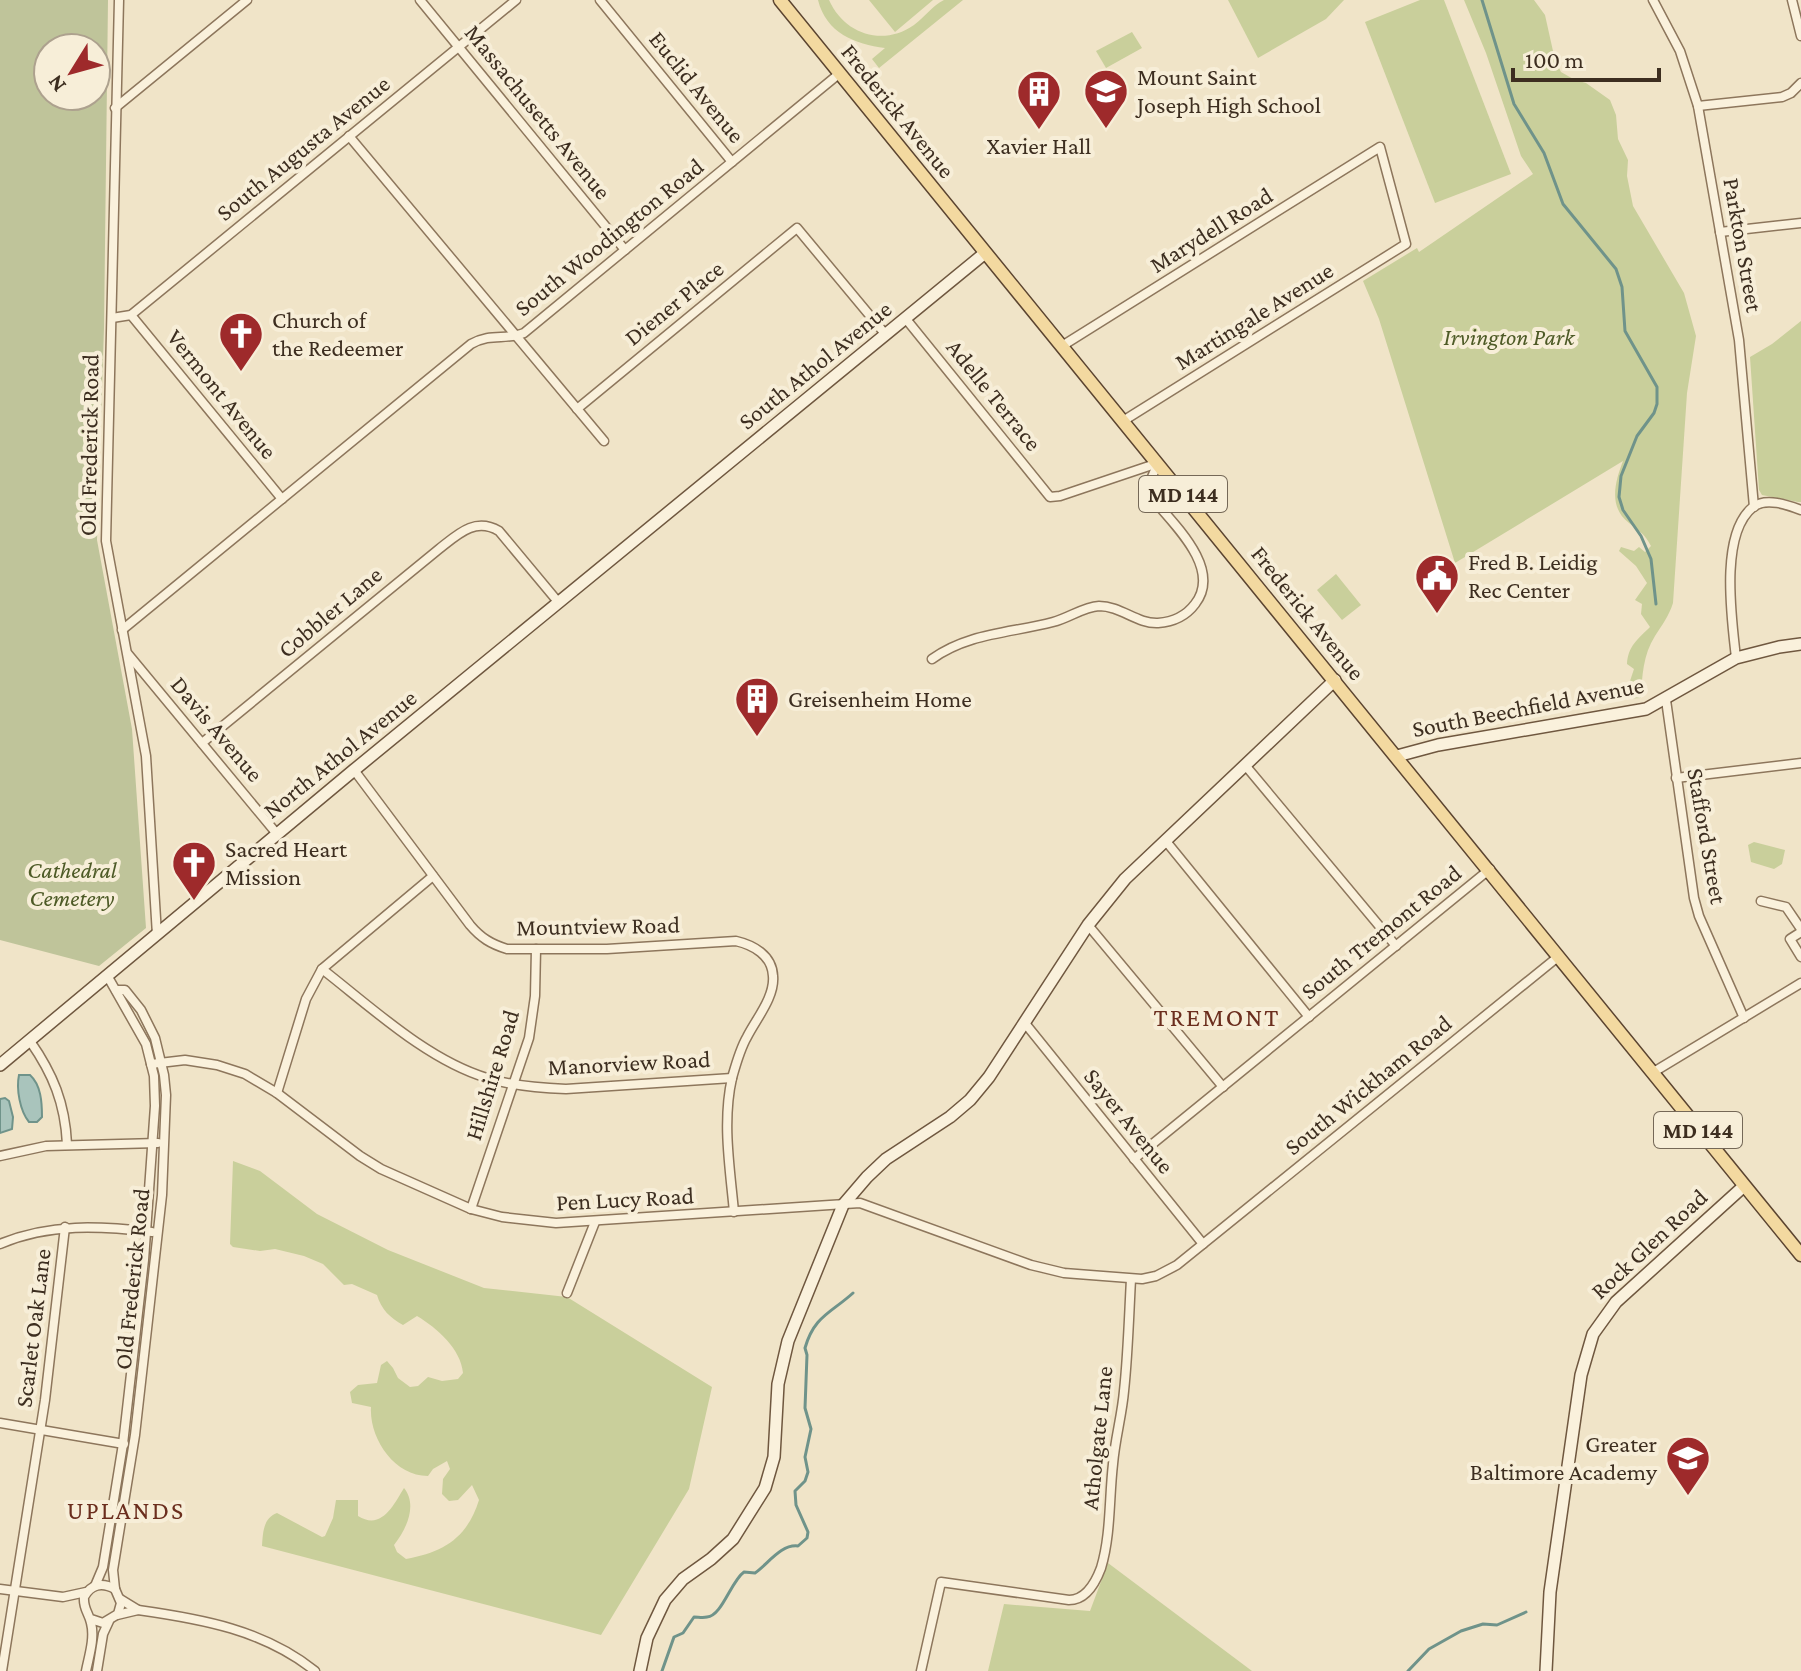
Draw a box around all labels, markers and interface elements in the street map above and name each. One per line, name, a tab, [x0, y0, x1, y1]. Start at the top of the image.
street label: Massachusetts Avenue	[460, 19, 617, 204]
street label: Euclid Avenue	[644, 25, 751, 148]
north arrow	[32, 32, 112, 112]
scale bar	[1513, 32, 1659, 82]
street label: Frederick Avenue	[836, 38, 961, 183]
text: 100 m	[1525, 46, 1584, 73]
place label: Mount Saint Joseph High School	[1135, 63, 1321, 118]
school or university icon: Mount Saint Joseph High School	[1082, 67, 1130, 130]
building icon: Xavier Hall	[1015, 68, 1063, 131]
street label: South Augusta Avenue	[211, 69, 395, 226]
text: N	[42, 70, 71, 97]
place label: Xavier Hall	[987, 132, 1091, 159]
street label: South Woodington Road	[509, 152, 709, 321]
street label: Parkton Street	[1718, 176, 1769, 315]
street label: Marydell Road	[1144, 181, 1277, 278]
street label: Diener Place	[619, 255, 728, 351]
street label: Martingale Avenue	[1170, 256, 1338, 375]
street label: South Athol Avenue	[733, 295, 897, 435]
place label: Church of the Redeemer	[272, 306, 404, 361]
church icon: Church of the Redeemer	[217, 310, 265, 373]
street label: Vermont Avenue	[162, 323, 283, 464]
park label: Irvington Park	[1444, 323, 1576, 350]
street label: Adelle Terrace	[941, 334, 1047, 456]
street label: Old Frederick Road	[73, 353, 104, 536]
road number: MD 144	[1139, 476, 1227, 512]
street label: Frederick Avenue	[1246, 540, 1371, 685]
place label: Fred B. Leidig Rec Center	[1468, 548, 1598, 603]
public building icon: Fred B. Leidig Rec Center	[1413, 552, 1461, 615]
street label: Cobbler Lane	[272, 560, 387, 663]
street label: Davis Avenue	[166, 671, 269, 787]
street label: South Beechfield Avenue	[1410, 671, 1646, 742]
building icon: Greisenheim Home	[733, 675, 781, 738]
street label: North Athol Avenue	[258, 684, 422, 824]
place label: Greisenheim Home	[788, 685, 972, 712]
street label: Stafford Street	[1682, 766, 1733, 907]
place label: Sacred Heart Mission	[225, 835, 348, 890]
church icon: Sacred Heart Mission	[170, 839, 218, 902]
park label: Cathedral Cemetery	[27, 856, 118, 911]
street label: South Tremont Road	[1295, 859, 1466, 1004]
street label: Mountview Road	[516, 911, 681, 940]
district label: TREMONT	[1154, 1003, 1280, 1032]
street label: Hillshire Road	[459, 1006, 524, 1143]
street label: South Wickham Road	[1279, 1009, 1457, 1160]
street label: Manorview Road	[547, 1045, 711, 1080]
street label: Sayer Avenue	[1079, 1063, 1180, 1179]
road number: MD 144	[1654, 1112, 1742, 1148]
street label: Pen Lucy Road	[555, 1181, 695, 1216]
street label: Rock Glen Road	[1585, 1183, 1713, 1304]
street label: Old Frederick Road	[109, 1187, 154, 1371]
street label: Scarlet Oak Lane	[9, 1247, 56, 1409]
street label: Atholgate Lane	[1076, 1365, 1117, 1511]
place label: Greater Baltimore Academy	[1470, 1430, 1658, 1485]
school or university icon: Greater Baltimore Academy	[1664, 1434, 1712, 1497]
district label: UPLANDS	[67, 1496, 185, 1525]

